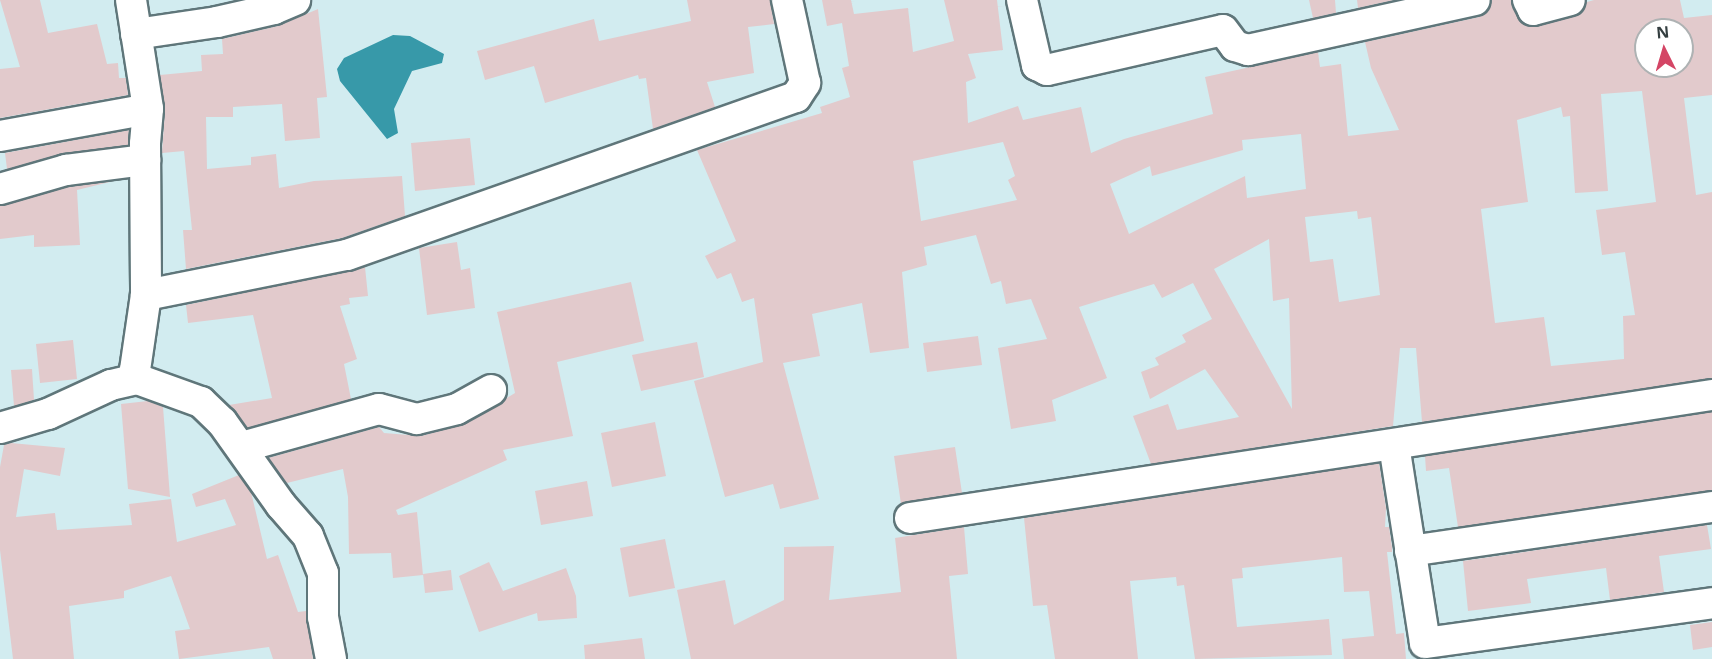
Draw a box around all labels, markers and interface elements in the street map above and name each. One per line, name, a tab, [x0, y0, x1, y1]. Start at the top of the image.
north arrow	[1634, 18, 1694, 78]
text: N	[1655, 21, 1670, 44]

